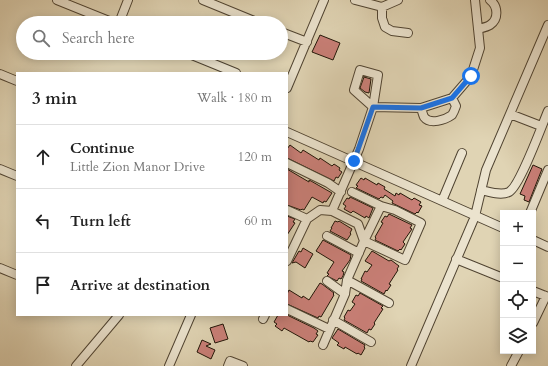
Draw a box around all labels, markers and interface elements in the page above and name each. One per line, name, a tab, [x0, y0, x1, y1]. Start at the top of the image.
search box	[16, 16, 288, 60]
icon: search	[30, 27, 52, 49]
text: Search here	[62, 28, 135, 48]
route start	[462, 67, 480, 85]
text: 3 min	[32, 87, 77, 110]
text: Walk · 180 m	[197, 89, 272, 107]
text: Continue	[70, 138, 135, 158]
icon: ahead	[32, 146, 54, 168]
text: 120 m	[238, 148, 272, 166]
route end	[345, 152, 363, 170]
text: Little Zion Manor Drive	[70, 158, 205, 176]
icon: left	[32, 210, 54, 232]
map controls	[500, 210, 536, 354]
button: +	[500, 210, 536, 246]
text: Turn left	[70, 211, 131, 231]
text: 60 m	[244, 212, 272, 230]
button: −	[500, 246, 536, 282]
icon: arrive	[32, 274, 54, 296]
text: Arrive at destination	[70, 275, 210, 295]
button: locate	[500, 282, 536, 318]
button: layers	[500, 318, 536, 354]

